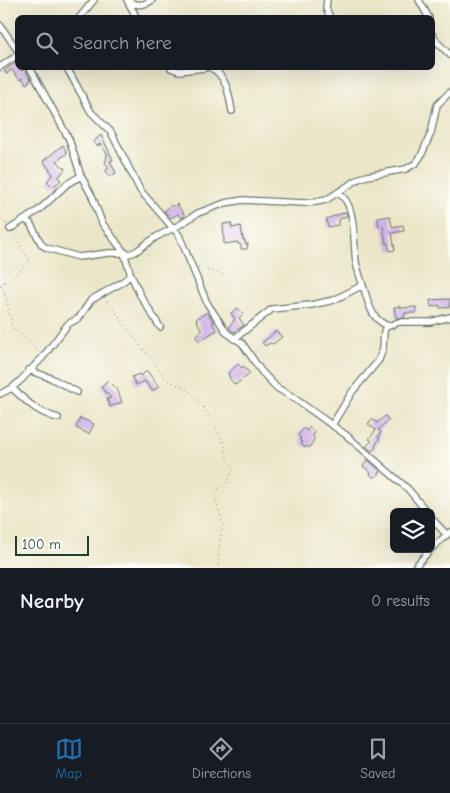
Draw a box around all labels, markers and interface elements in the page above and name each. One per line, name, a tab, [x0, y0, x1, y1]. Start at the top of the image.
search box	[15, 15, 435, 70]
icon: search	[33, 29, 61, 57]
text: Search here	[73, 32, 172, 54]
map controls	[390, 508, 435, 553]
button: layers	[390, 508, 435, 553]
scale bar	[15, 533, 89, 556]
text: 100 m	[22, 536, 61, 553]
text: Nearby	[20, 589, 84, 613]
text: 0 results	[371, 592, 430, 610]
tab: Map	[55, 735, 83, 782]
tab: Directions	[192, 735, 251, 782]
tab: Saved	[360, 735, 395, 782]

